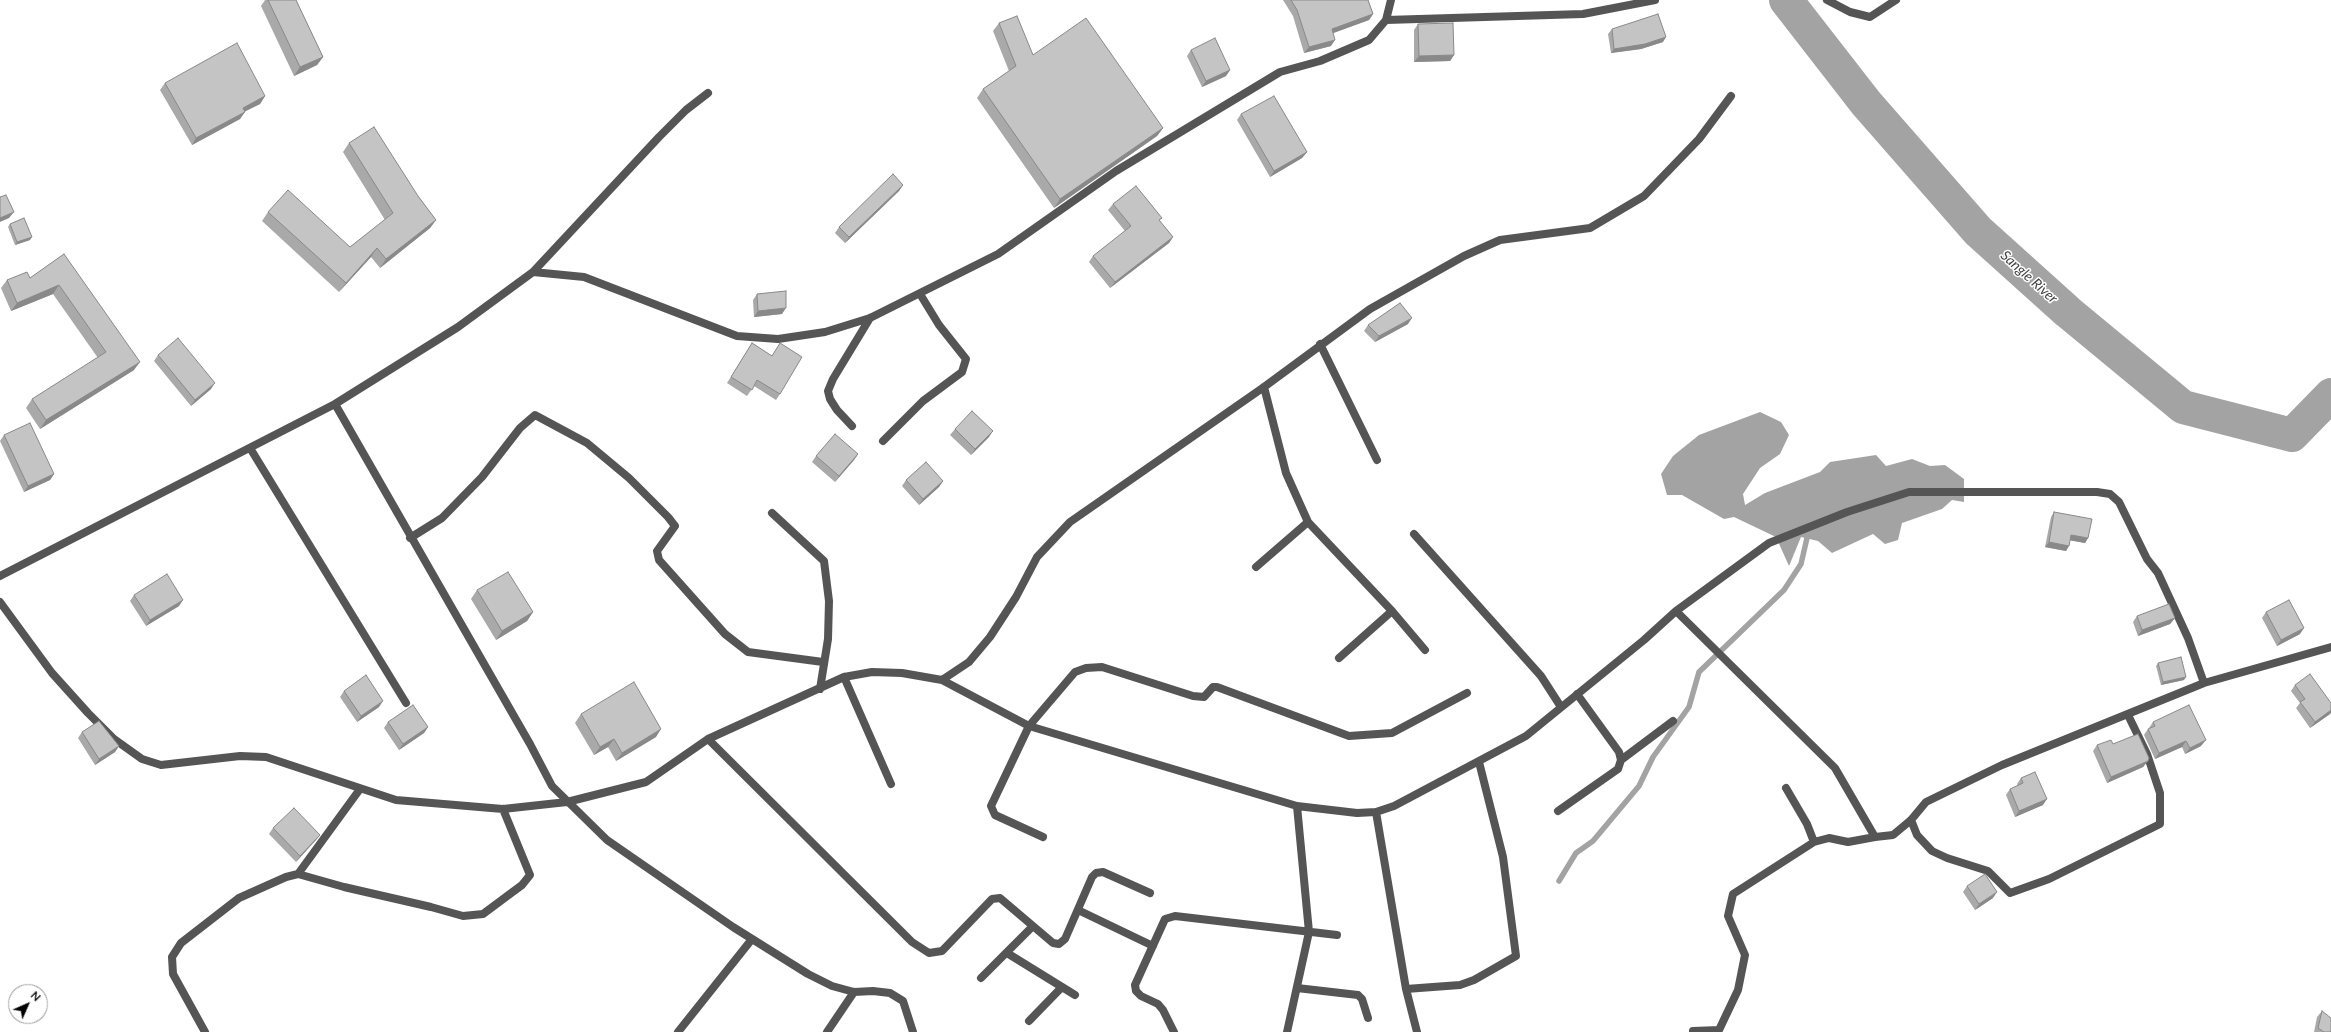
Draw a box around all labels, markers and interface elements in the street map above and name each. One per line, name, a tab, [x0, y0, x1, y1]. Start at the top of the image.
water label: Sangle River	[1997, 247, 2061, 307]
north arrow	[8, 984, 48, 1024]
text: N	[29, 988, 44, 1003]

